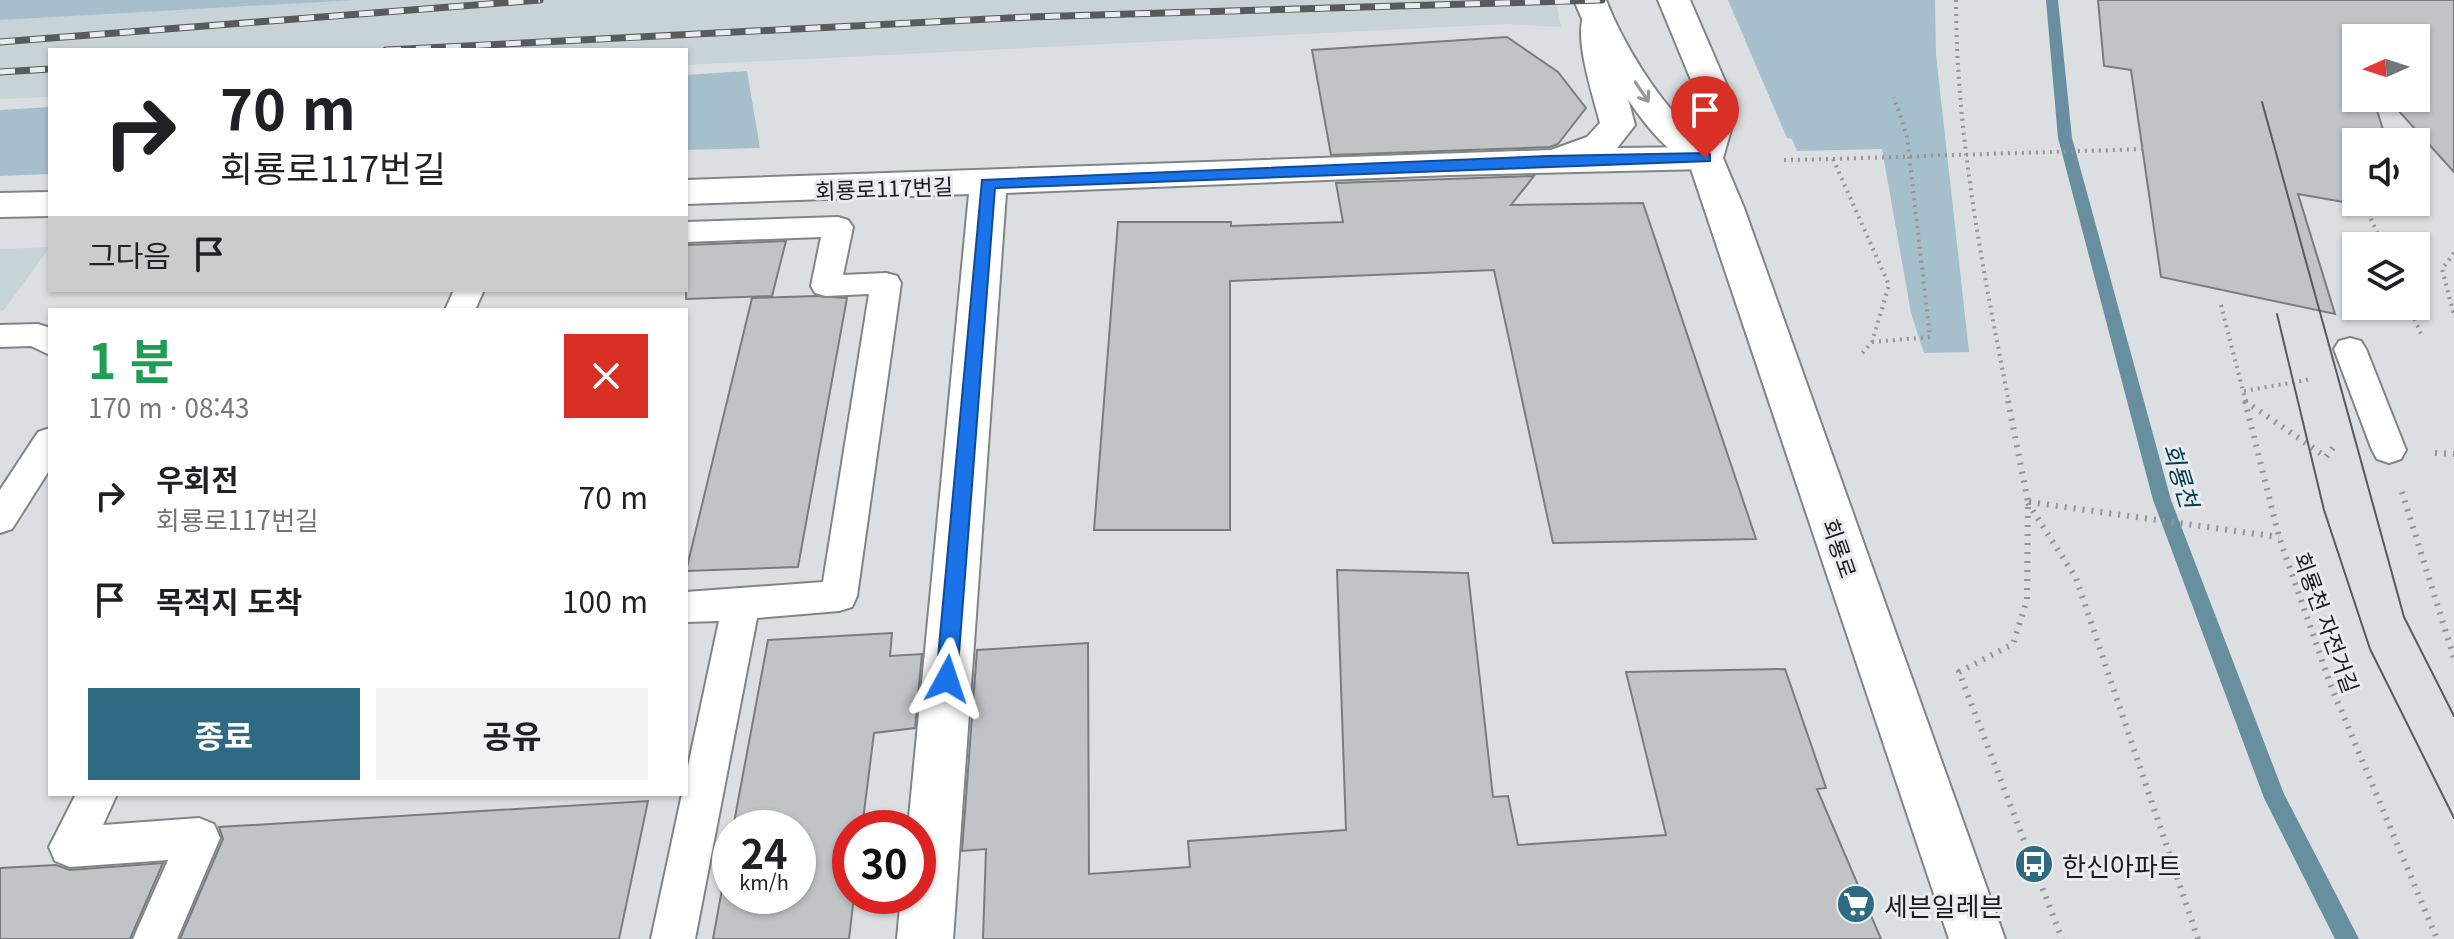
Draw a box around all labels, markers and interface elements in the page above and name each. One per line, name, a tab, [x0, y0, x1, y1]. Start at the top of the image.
north arrow	[2342, 24, 2430, 112]
map controls	[2342, 24, 2430, 320]
text: 70 m	[220, 65, 356, 146]
pin	[1671, 76, 1739, 158]
icon: right	[88, 80, 192, 184]
one-way arrow	[1634, 81, 1650, 103]
icon: arrive	[1683, 88, 1727, 132]
button: sound	[2342, 128, 2430, 216]
text: 회룡로117번길	[220, 140, 446, 192]
street label: 회룡로117번길	[815, 169, 953, 205]
text: 그다음	[88, 232, 171, 276]
icon: arrive	[187, 232, 231, 276]
button: layers	[2342, 232, 2430, 320]
text: 1 분	[88, 323, 174, 393]
button: close	[564, 334, 648, 418]
text: 170 m · 08:43	[88, 388, 249, 425]
water label: 회룡천	[2156, 438, 2209, 515]
text: 우회전	[156, 456, 239, 500]
icon: right	[88, 474, 132, 518]
text: 70 m	[579, 474, 648, 518]
text: 회룡로117번길	[156, 500, 319, 537]
street label: 회룡로	[1816, 514, 1866, 582]
street label: 회룡천 자전거길	[2288, 547, 2368, 697]
icon: arrive	[88, 578, 132, 622]
text: 목적지 도착	[156, 578, 302, 622]
text: 100 m	[562, 578, 648, 622]
position arrow	[905, 637, 989, 721]
button: 종료	[88, 688, 360, 780]
button: 공유	[376, 688, 648, 780]
speed limit sign: 30	[832, 810, 936, 914]
text: 24	[740, 823, 788, 881]
bus stop icon: 한신아파트	[2013, 843, 2055, 885]
place label: 한신아파트	[2062, 846, 2182, 883]
text: km/h	[739, 867, 789, 896]
supermarket icon: 세븐일레븐	[1835, 883, 1877, 925]
place label: 세븐일레븐	[1884, 886, 2004, 923]

